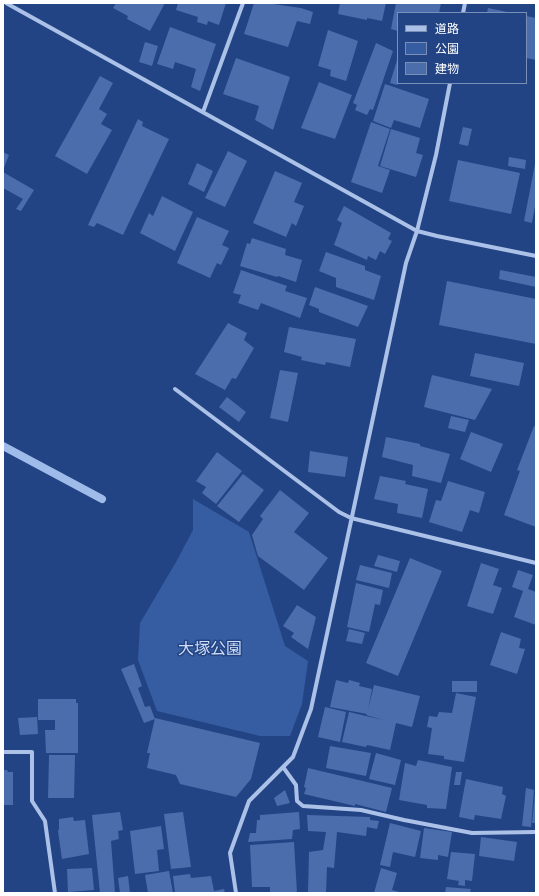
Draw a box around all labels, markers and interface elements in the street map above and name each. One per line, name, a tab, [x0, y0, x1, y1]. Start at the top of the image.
legend	[397, 12, 527, 84]
text: 道路	[435, 20, 459, 38]
text: 公園	[435, 40, 459, 58]
text: 建物	[435, 60, 459, 78]
park label: 大塚公園	[178, 640, 242, 660]

